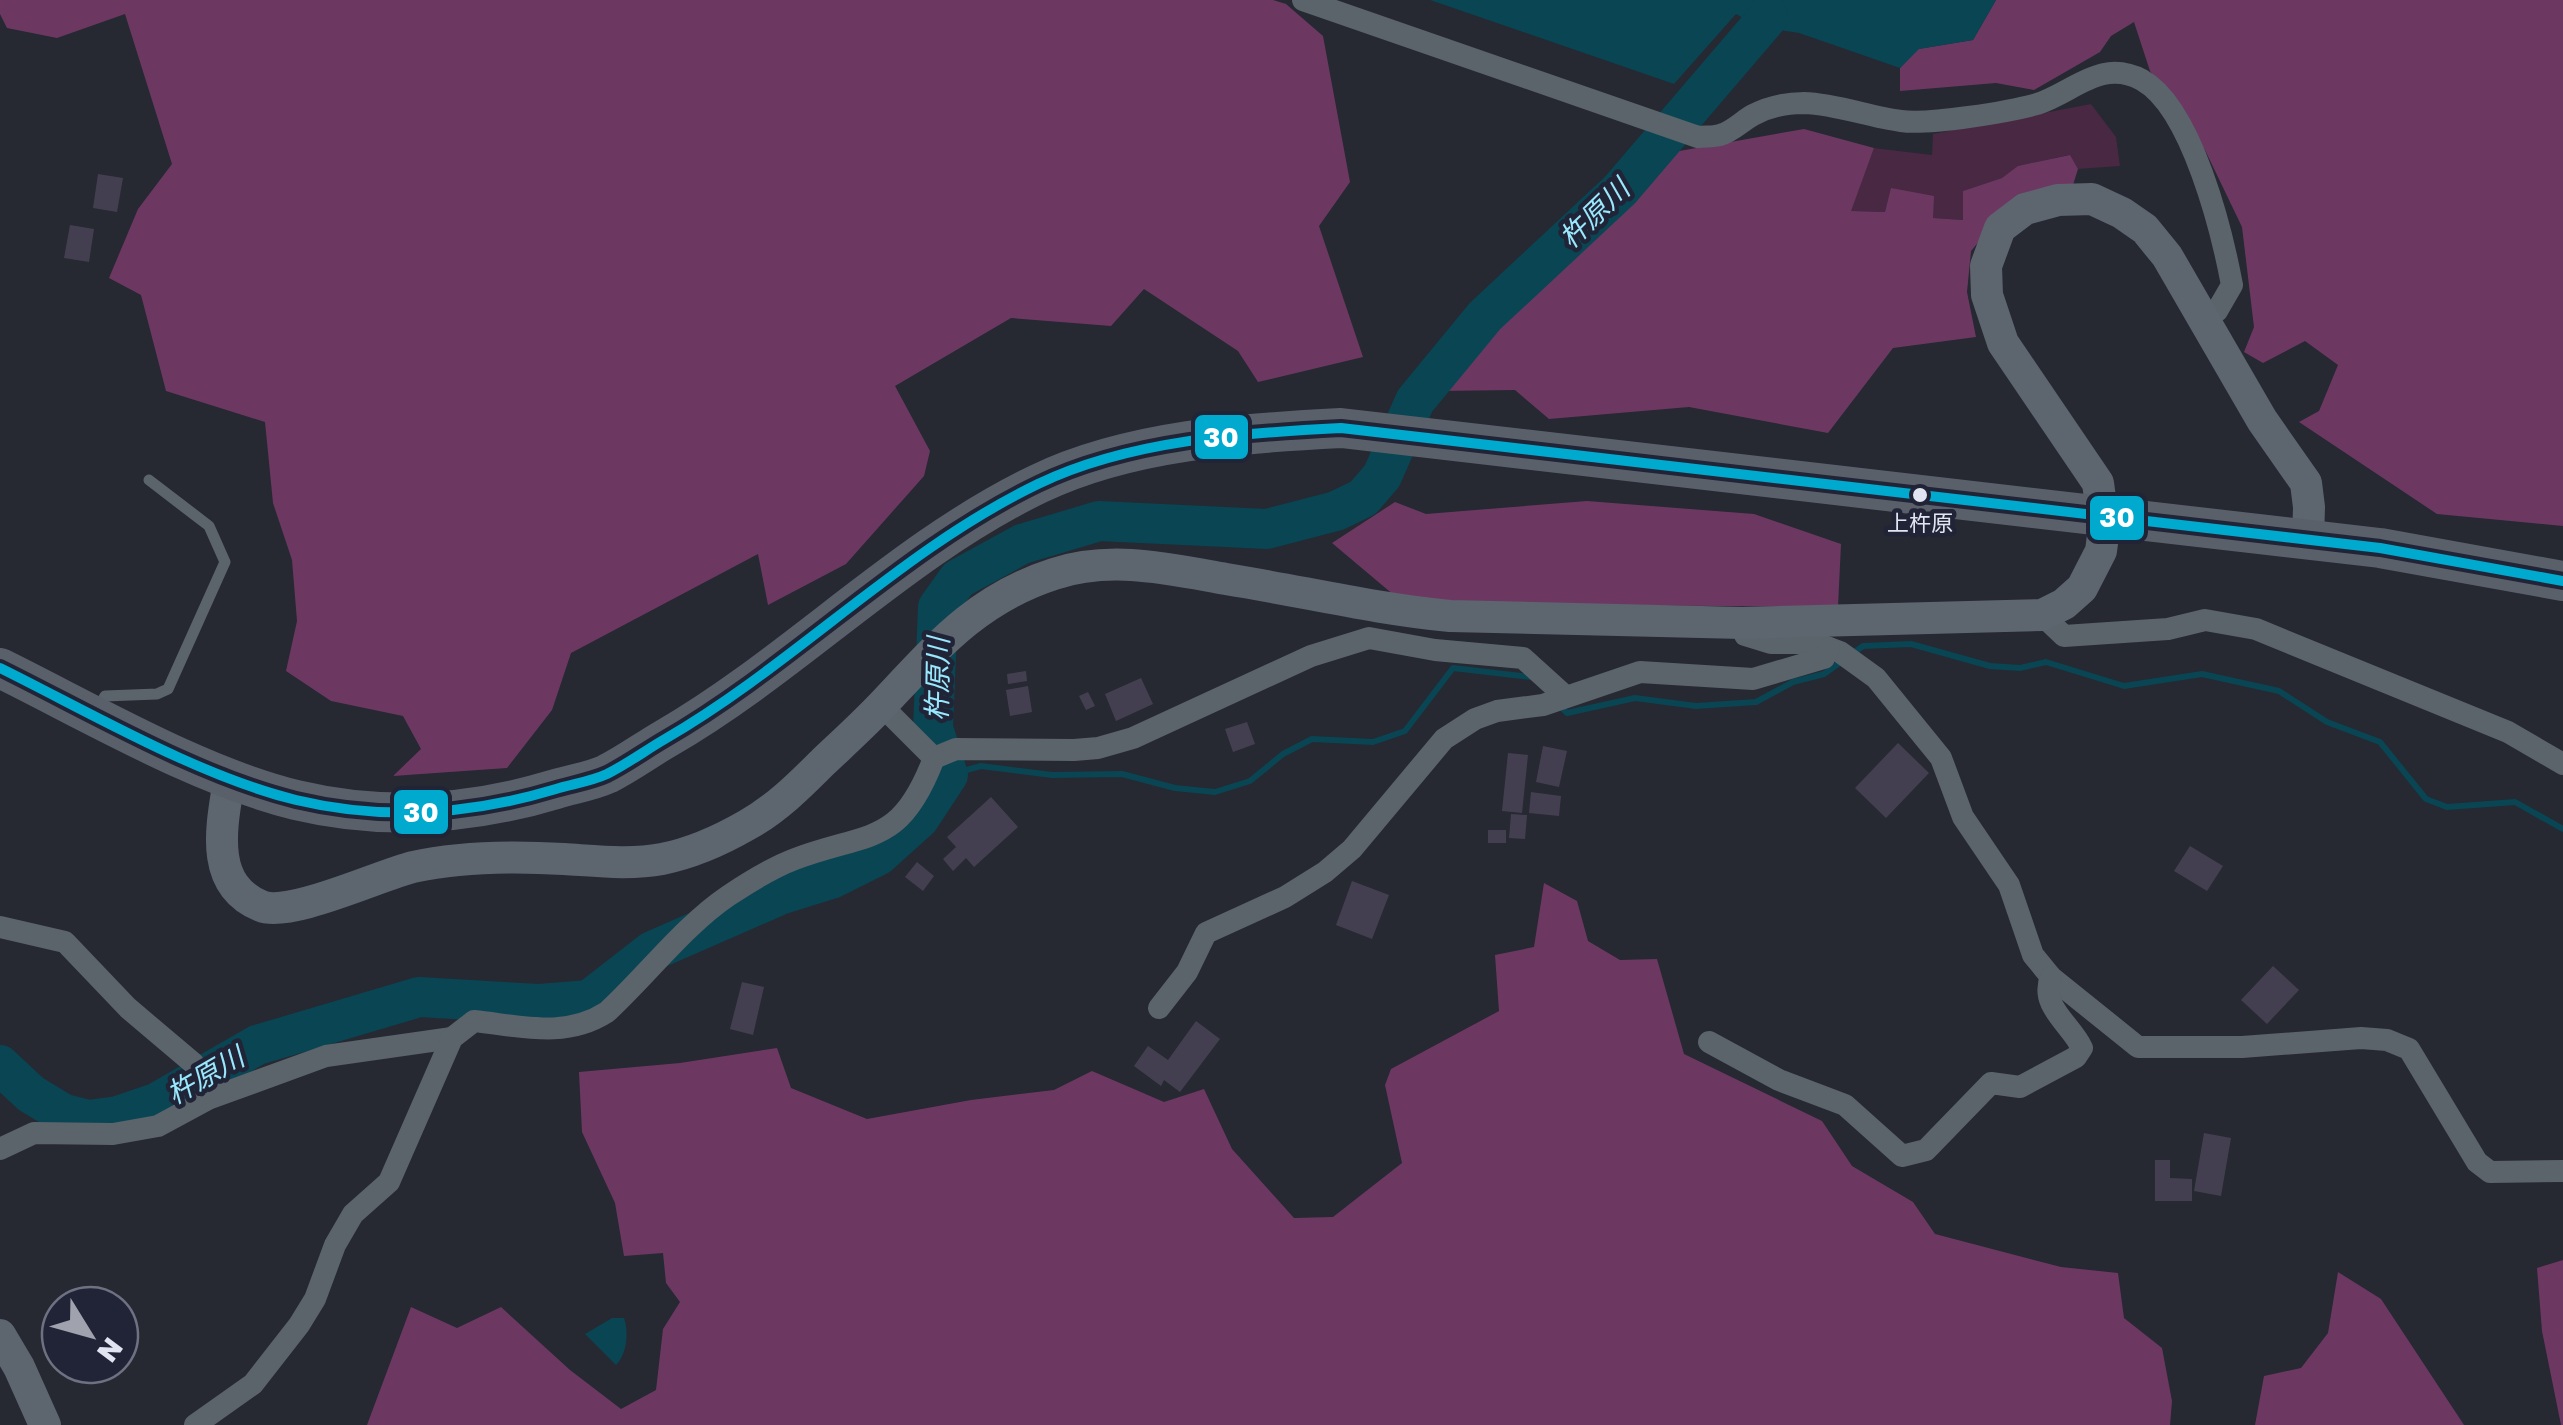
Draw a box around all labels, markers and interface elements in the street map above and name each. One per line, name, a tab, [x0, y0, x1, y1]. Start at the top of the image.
water label: 杵原川	[1552, 170, 1638, 254]
line badge: 30	[1193, 413, 1250, 461]
text: 30	[1203, 420, 1239, 453]
marker: 上杵原	[1910, 485, 1930, 505]
line badge: 30	[2088, 494, 2146, 542]
text: 30	[2099, 500, 2135, 533]
place label: 上杵原	[1887, 509, 1953, 536]
water label: 杵原川	[920, 634, 954, 721]
line badge: 30	[392, 788, 450, 836]
text: 30	[403, 795, 439, 828]
water label: 杵原川	[160, 1038, 252, 1110]
north arrow	[40, 1285, 140, 1385]
text: N	[91, 1332, 130, 1369]

